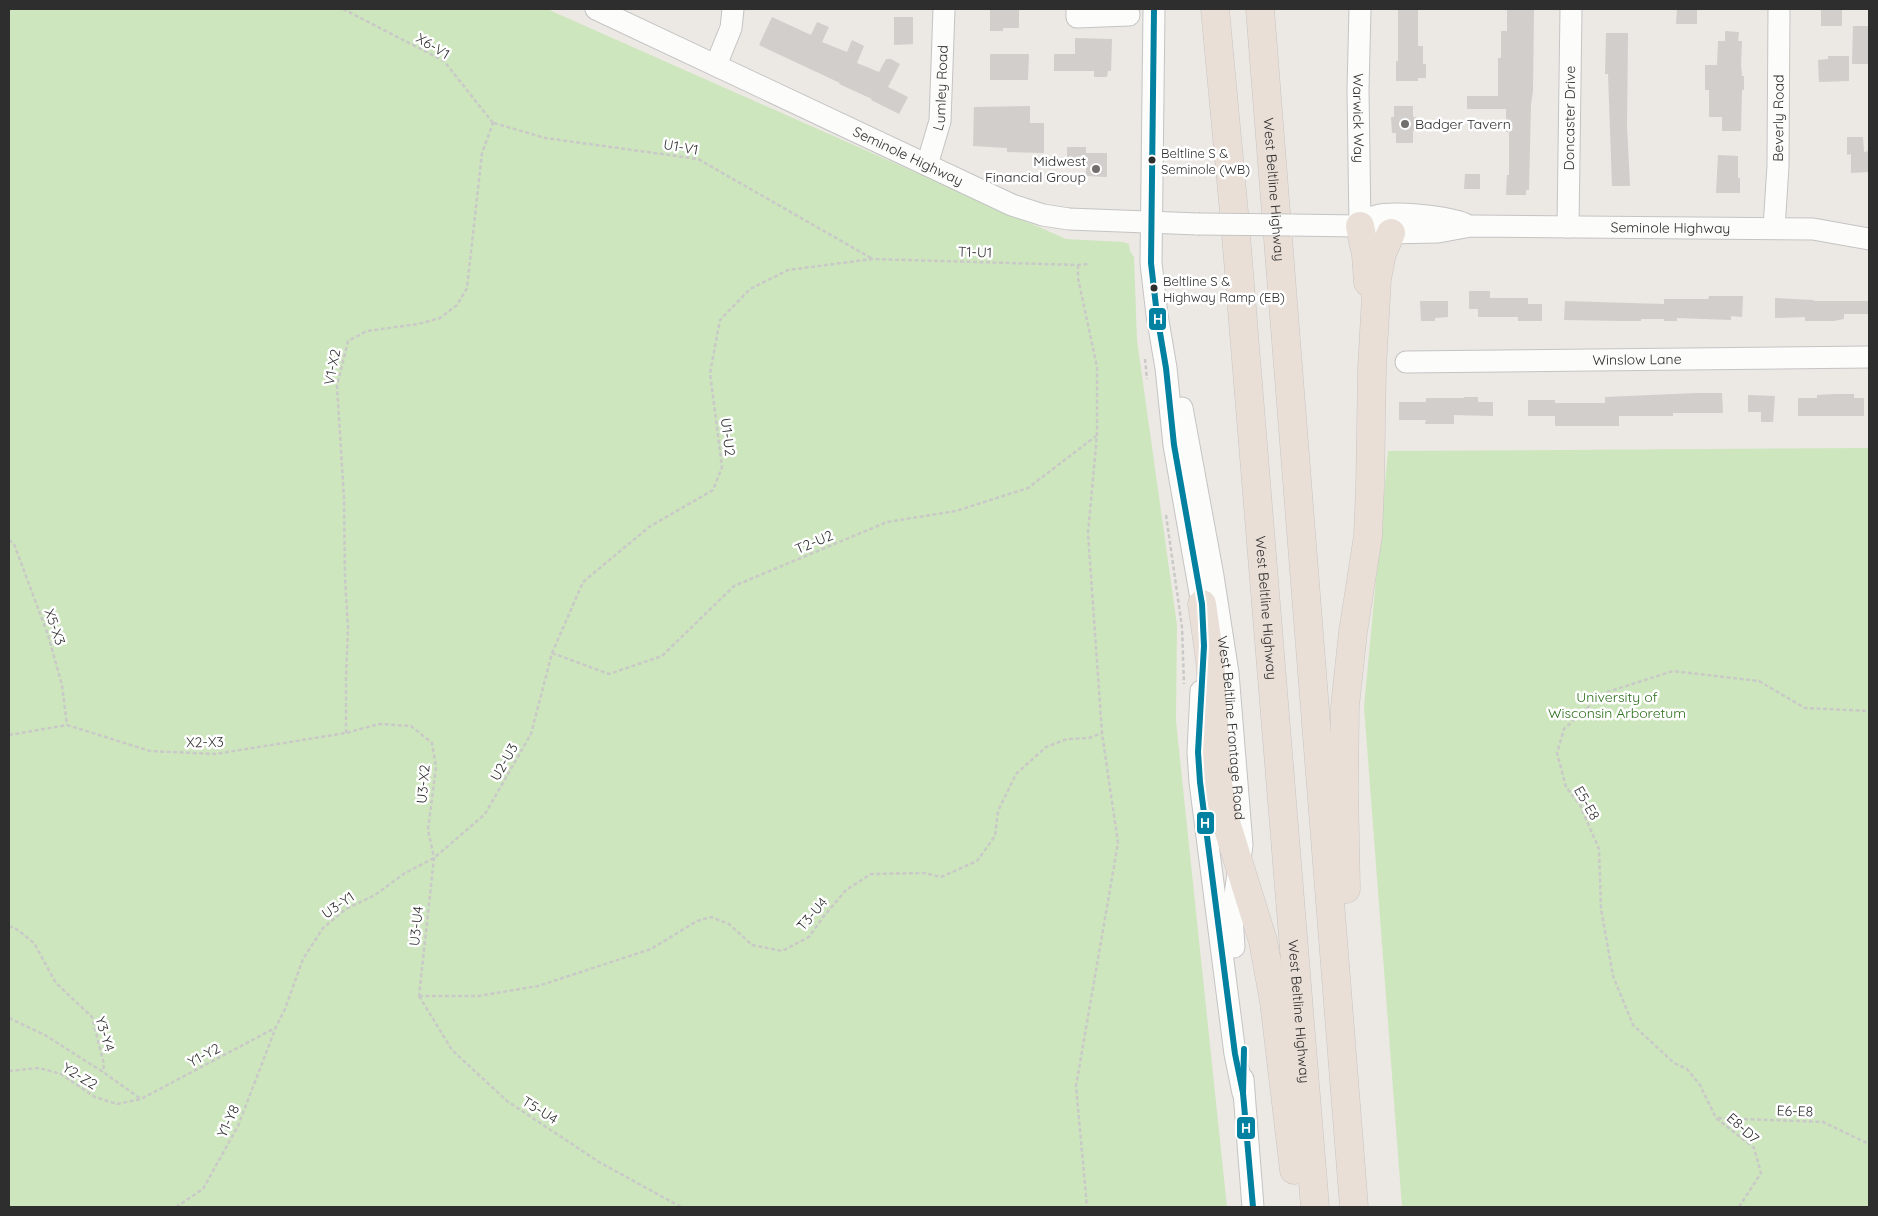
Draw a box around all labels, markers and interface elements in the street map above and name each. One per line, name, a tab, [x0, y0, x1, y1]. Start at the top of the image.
street label: X6-V1	[413, 29, 453, 63]
street label: Lumley Road	[929, 45, 952, 133]
street label: Doncaster Drive	[1560, 65, 1579, 170]
street label: Warwick Way	[1349, 73, 1368, 163]
street label: Beverly Road	[1769, 74, 1788, 162]
place label: Badger Tavern	[1415, 115, 1511, 133]
street label: West Beltline Highway	[1260, 117, 1289, 262]
marker: Badger Tavern	[1399, 118, 1411, 130]
street label: Seminole Highway	[850, 122, 966, 190]
street label: U1-V1	[662, 135, 700, 159]
place label: Beltline S & Seminole (WB)	[1161, 145, 1250, 177]
place label: Midwest Financial Group	[985, 152, 1086, 186]
marker: Beltline S & Seminole (WB)	[1147, 155, 1157, 165]
marker: Midwest Financial Group	[1090, 163, 1102, 175]
street label: Seminole Highway	[1610, 218, 1730, 237]
street label: T1-U1	[958, 242, 992, 262]
place label: Beltline S & Highway Ramp (EB)	[1163, 273, 1285, 305]
marker: Beltline S & Highway Ramp (EB)	[1149, 283, 1159, 293]
line badge: H	[1148, 307, 1167, 331]
text: H	[1153, 310, 1163, 328]
street label: V1-X2	[320, 347, 344, 386]
street label: Winslow Lane	[1592, 350, 1682, 369]
street label: U1-U2	[717, 417, 739, 457]
street label: T2-U2	[792, 526, 836, 558]
street label: West Beltline Highway	[1251, 535, 1281, 680]
street label: X5-X3	[40, 606, 70, 648]
street label: West Beltline Frontage Road	[1213, 635, 1249, 821]
park label: University of Wisconsin Arboretum	[1548, 688, 1686, 722]
street label: X2-X3	[186, 733, 224, 751]
street label: U2-U3	[486, 740, 522, 784]
street label: U3-X2	[412, 764, 434, 804]
street label: E5-E8	[1570, 783, 1604, 823]
line badge: H	[1196, 811, 1215, 835]
text: H	[1200, 814, 1210, 832]
street label: U3-Y1	[318, 888, 358, 922]
street label: T3-U4	[793, 894, 831, 934]
street label: U3-U4	[405, 905, 427, 947]
street label: West Beltline Highway	[1284, 939, 1314, 1084]
street label: Y3-Y4	[91, 1014, 119, 1054]
street label: Y1-Y2	[185, 1039, 223, 1071]
street label: Y2-Z2	[59, 1059, 101, 1094]
street label: T5-U4	[519, 1092, 561, 1128]
street label: E6-E8	[1776, 1101, 1814, 1121]
street label: Y1-Y8	[213, 1102, 243, 1140]
street label: E8-D7	[1723, 1109, 1763, 1147]
line badge: H	[1236, 1116, 1256, 1140]
text: H	[1241, 1119, 1251, 1137]

